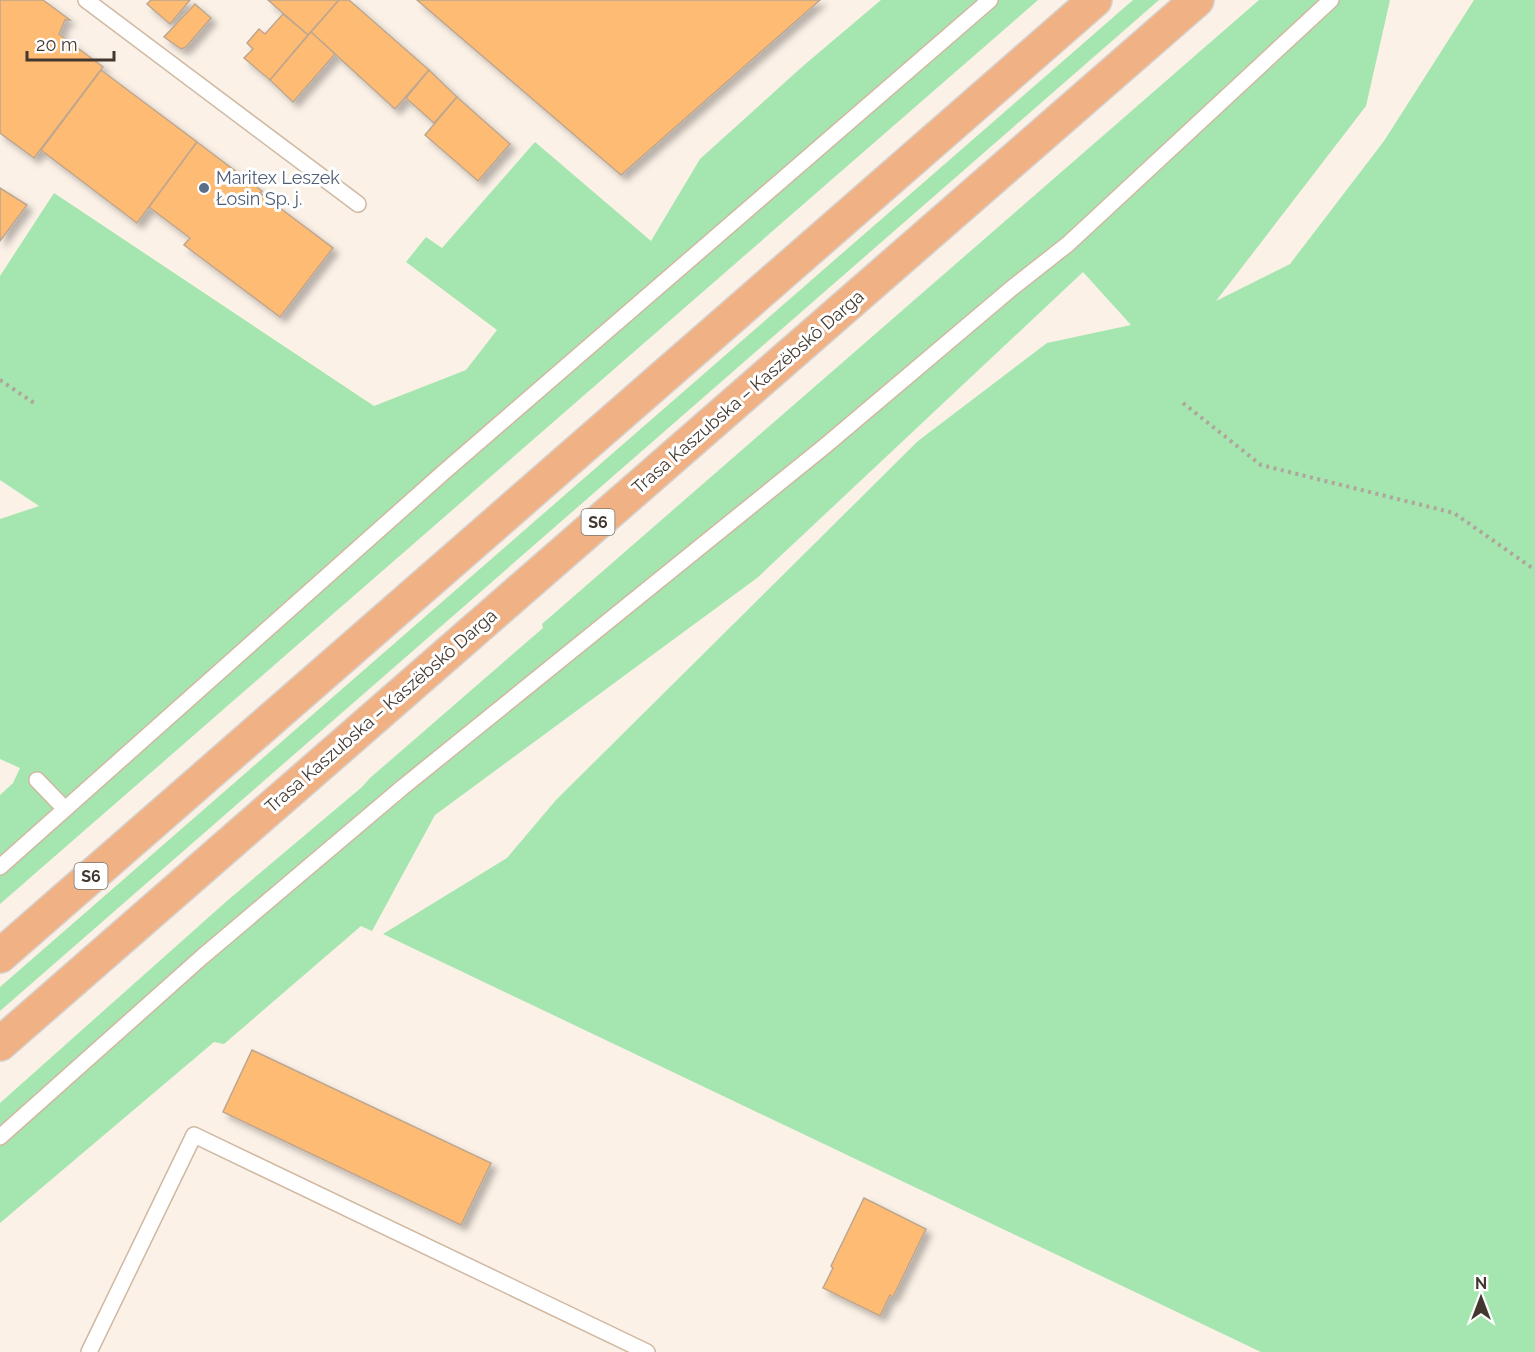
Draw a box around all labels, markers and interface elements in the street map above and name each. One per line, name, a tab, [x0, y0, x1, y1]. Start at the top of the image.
scale bar	[27, 24, 114, 62]
text: 20 m	[36, 34, 78, 55]
place label: Maritex Leszek Łosin Sp. j.	[216, 167, 340, 209]
marker: Maritex Leszek Łosin Sp. j.	[197, 181, 211, 195]
street label: Trasa Kaszubska – Kaszëbskô Darga	[628, 285, 868, 498]
road number: S6	[582, 509, 614, 535]
street label: Trasa Kaszubska – Kaszëbskô Darga	[261, 604, 501, 817]
road number: S6	[74, 863, 107, 889]
north arrow	[1451, 1268, 1511, 1328]
text: N	[1475, 1274, 1487, 1293]

